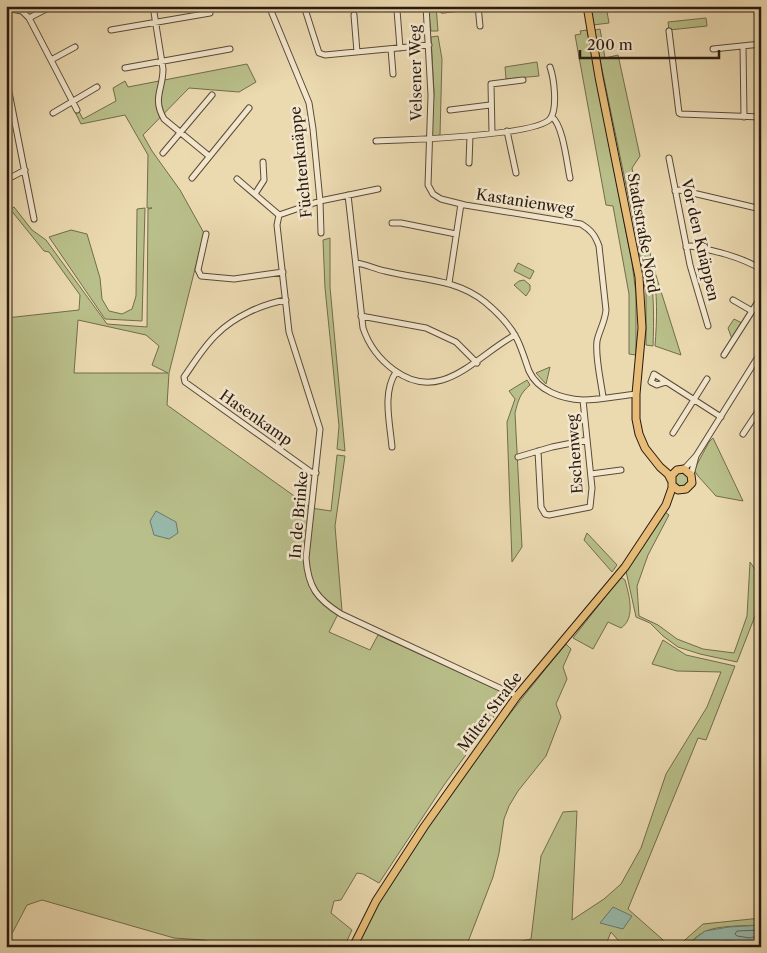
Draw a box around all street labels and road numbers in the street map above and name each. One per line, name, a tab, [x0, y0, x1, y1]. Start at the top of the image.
street label: Velsener Weg	[405, 25, 426, 122]
street label: Füchtenknäppe	[285, 105, 316, 219]
street label: Stadtstraße Nord	[624, 171, 663, 295]
street label: Vor den Knäppen	[677, 176, 724, 303]
street label: Kastanienweg	[475, 184, 575, 219]
street label: Hasenkamp	[216, 386, 296, 450]
street label: Eschenweg	[562, 413, 587, 495]
street label: In de Brinke	[285, 470, 312, 559]
street label: Milter Straße	[453, 668, 526, 755]

